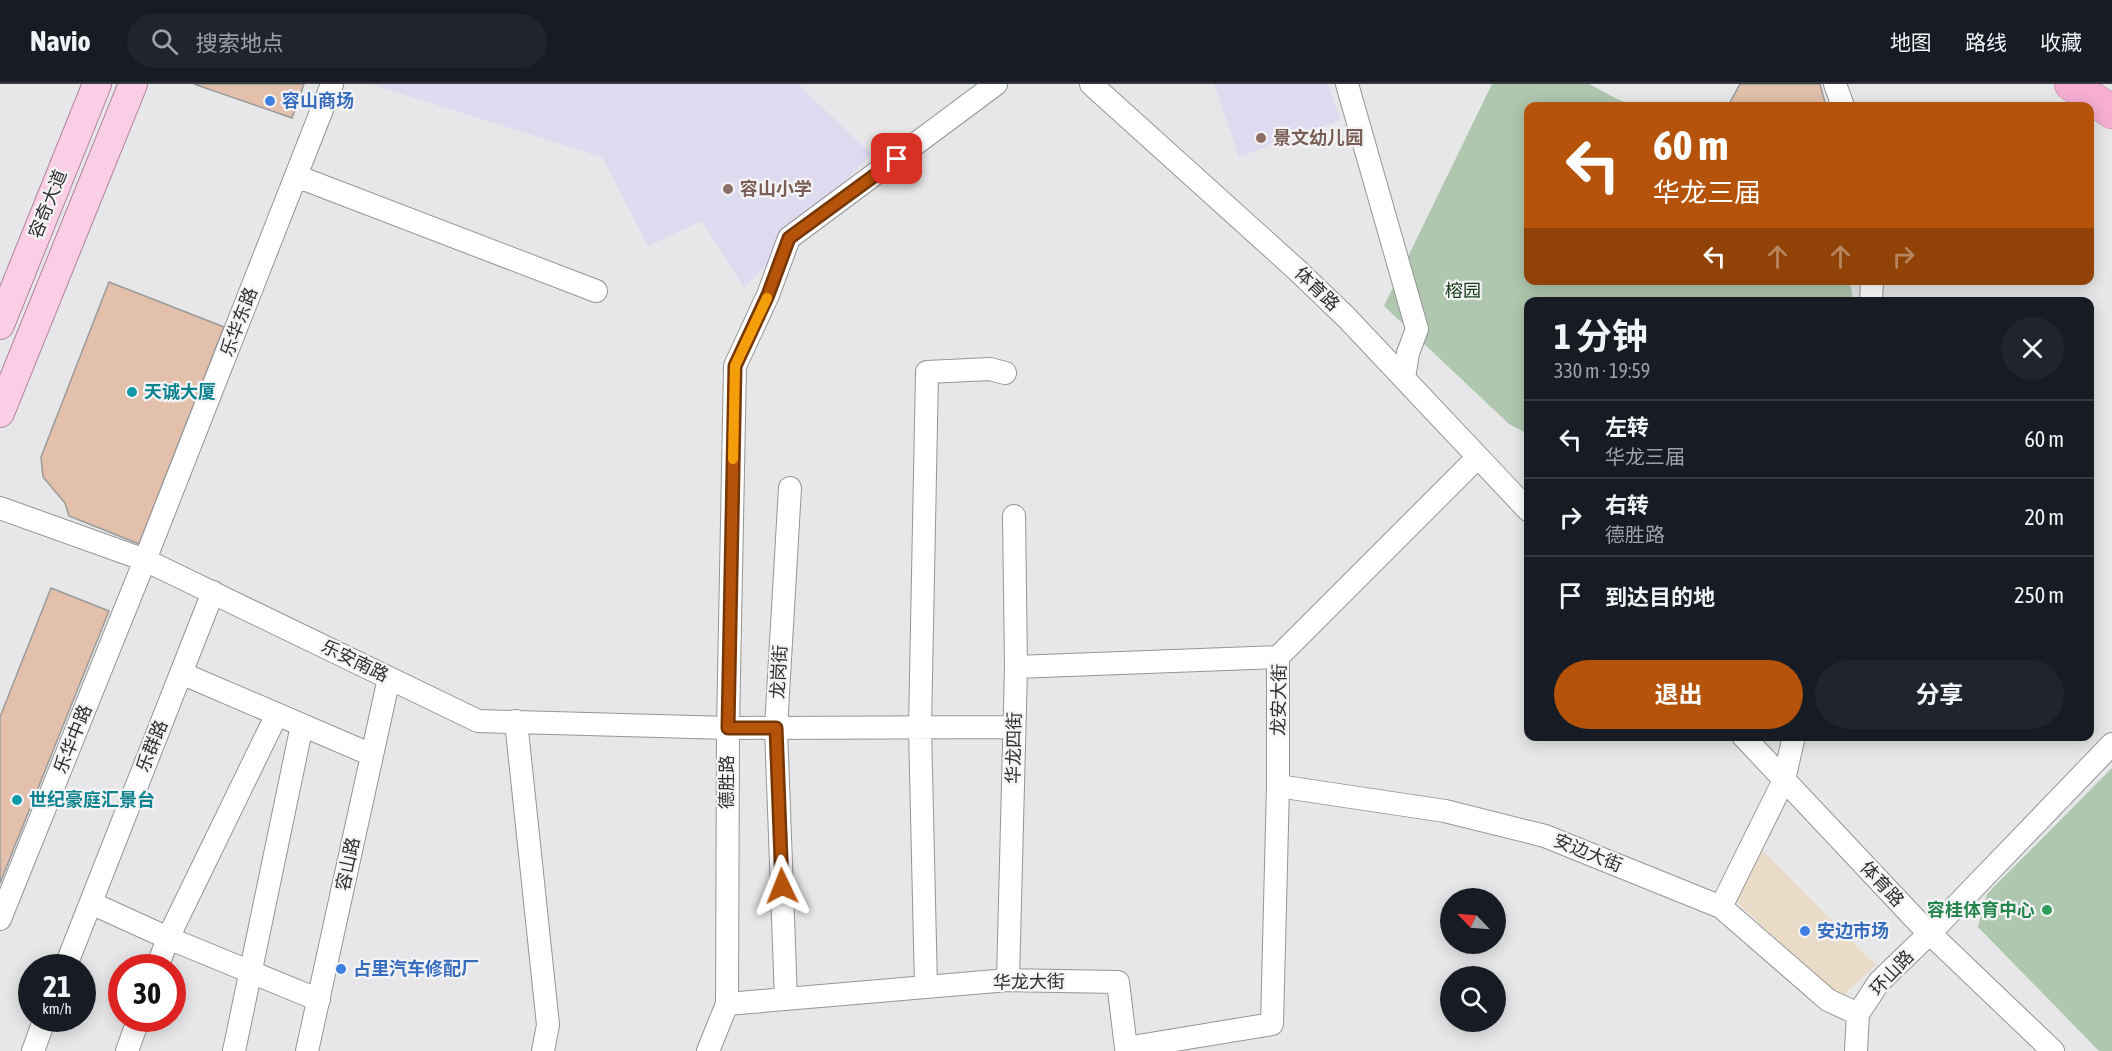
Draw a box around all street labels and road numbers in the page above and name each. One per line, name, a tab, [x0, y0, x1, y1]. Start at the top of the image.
street label: 容奇大道	[24, 167, 71, 241]
street label: 体育路	[1291, 262, 1344, 315]
street label: 乐华东路	[216, 284, 261, 359]
street label: 乐安南路	[318, 635, 392, 686]
street label: 龙岗街	[767, 644, 790, 699]
street label: 龙安大街	[1267, 664, 1290, 736]
street label: 乐华中路	[49, 702, 96, 776]
street label: 华龙四街	[1002, 712, 1025, 784]
street label: 乐群路	[132, 717, 171, 775]
street label: 德胜路	[716, 755, 737, 809]
street label: 安边大街	[1551, 829, 1625, 876]
street label: 容山路	[332, 835, 363, 892]
street label: 体育路	[1856, 857, 1908, 911]
street label: 环山路	[1866, 946, 1918, 1000]
street label: 华龙大街	[993, 970, 1065, 993]

